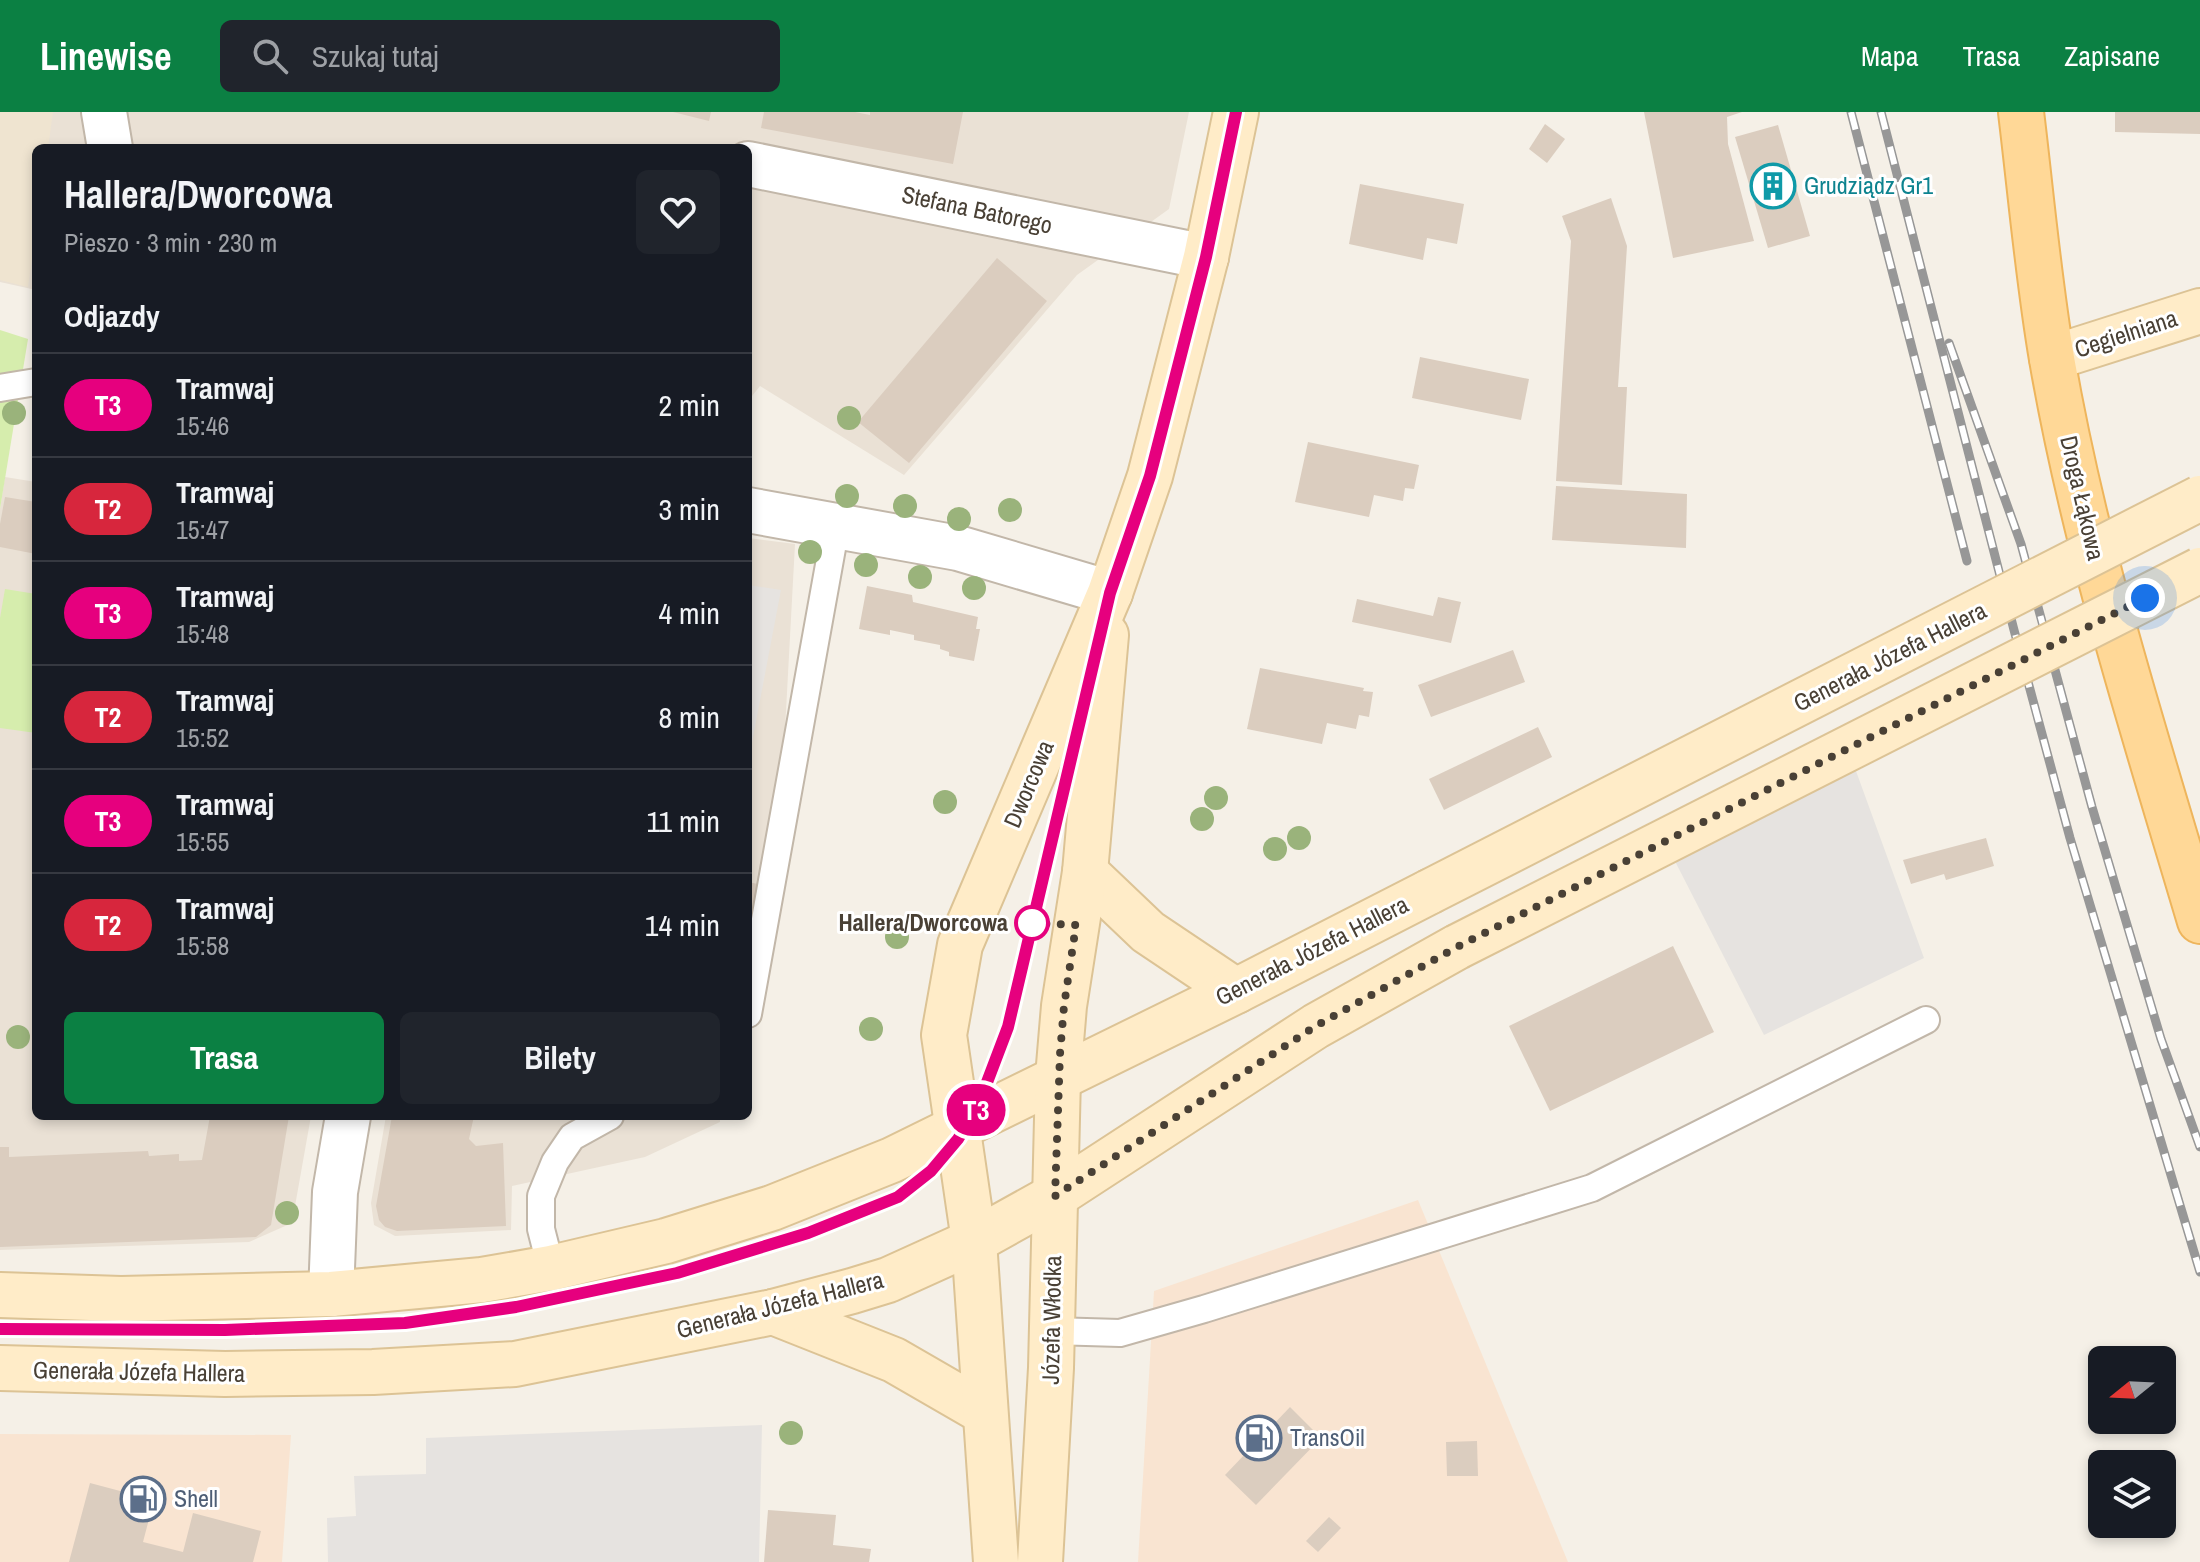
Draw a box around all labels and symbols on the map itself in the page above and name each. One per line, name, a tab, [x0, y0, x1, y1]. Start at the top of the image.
building icon: Grudziądz Gr1	[1749, 162, 1797, 210]
place label: Grudziądz Gr1	[1804, 169, 1933, 201]
street label: Stefana Batorego	[899, 177, 1055, 241]
street label: Cegielniana	[2070, 301, 2181, 365]
street label: Droga Łąkowa	[2053, 432, 2113, 563]
your location	[2125, 578, 2165, 618]
street label: Generała Józefa Hallera	[1788, 594, 1991, 719]
street label: Dworcowa	[995, 735, 1061, 832]
street label: Generała Józefa Hallera	[1210, 888, 1413, 1013]
place label: Hallera/Dworcowa	[838, 906, 1008, 938]
marker: Hallera/Dworcowa	[1015, 906, 1049, 940]
line badge: T3	[940, 1084, 1012, 1136]
street label: Józefa Włodka	[1034, 1255, 1068, 1385]
street label: Generała Józefa Hallera	[673, 1263, 887, 1345]
north arrow	[2088, 1346, 2176, 1434]
street label: Generała Józefa Hallera	[33, 1353, 245, 1389]
fuel station icon: TransOil	[1235, 1414, 1283, 1462]
place label: TransOil	[1290, 1421, 1365, 1453]
fuel station icon: Shell	[119, 1475, 167, 1523]
place label: Shell	[174, 1482, 218, 1514]

